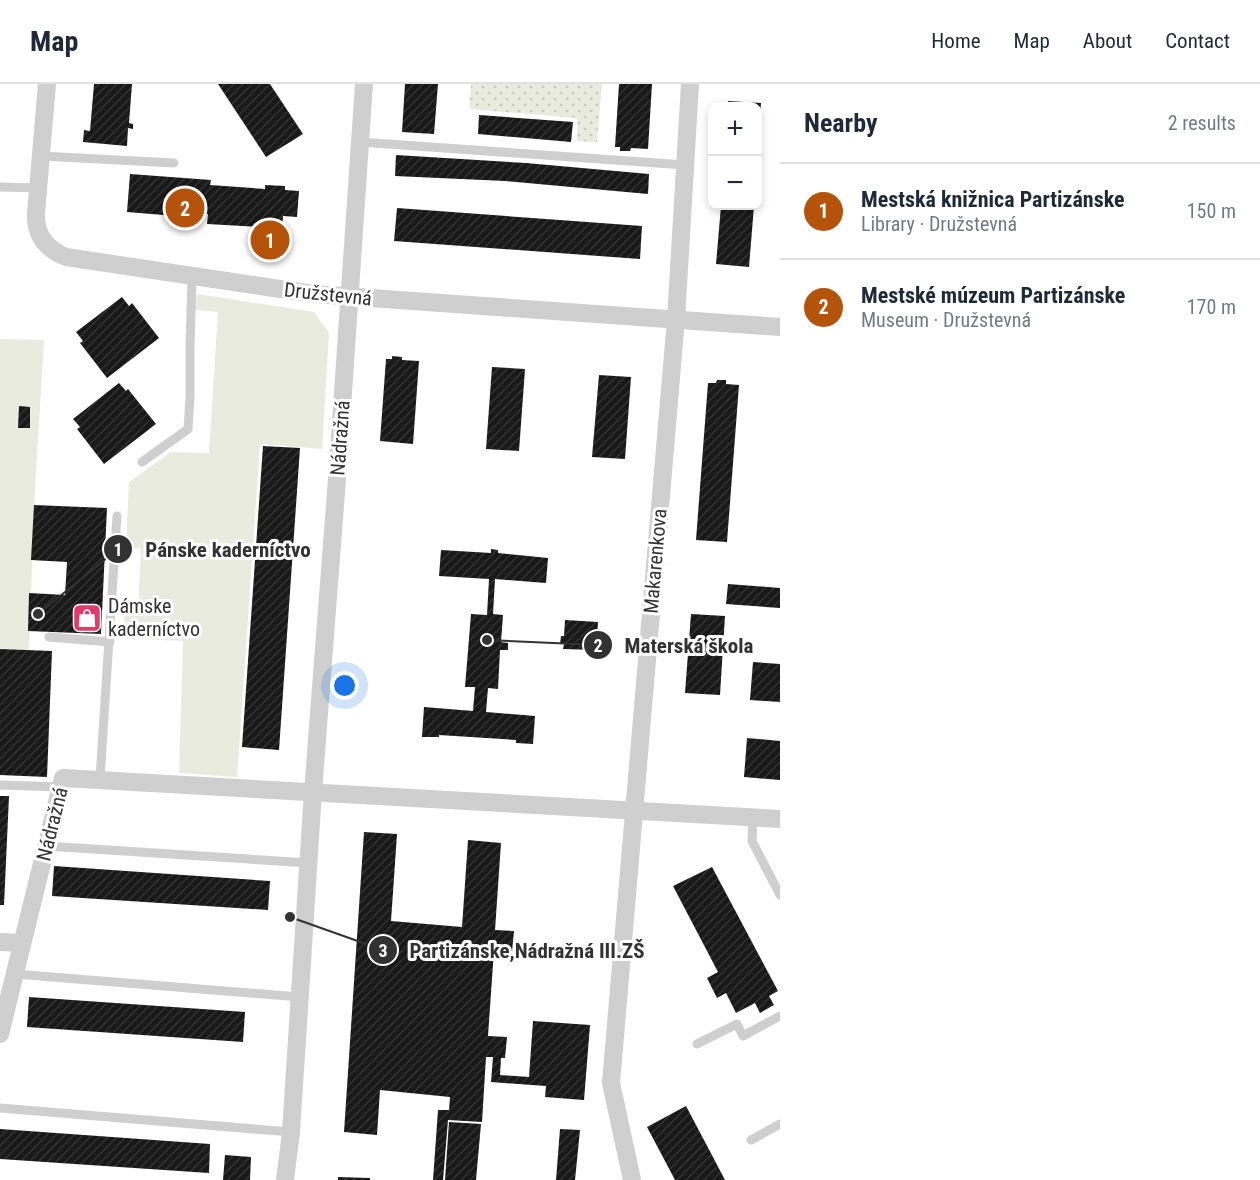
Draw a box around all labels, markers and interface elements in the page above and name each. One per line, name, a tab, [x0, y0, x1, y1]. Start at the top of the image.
text: Map	[30, 25, 78, 58]
text: Home	[931, 29, 981, 53]
text: Map	[1014, 29, 1050, 53]
text: About	[1083, 29, 1132, 53]
text: Contact	[1165, 29, 1230, 53]
map controls	[708, 102, 762, 210]
button: +	[708, 102, 762, 156]
text: Nearby	[804, 108, 878, 138]
text: 2 results	[1168, 111, 1236, 135]
button: −	[708, 156, 762, 210]
pin: 2	[166, 186, 204, 230]
text: Mestská knižnica Partizánske	[861, 187, 1124, 212]
text: 1	[818, 199, 829, 223]
text: 150 m	[1187, 199, 1236, 223]
text: Library · Družstevná	[861, 212, 1017, 236]
pin: 1	[250, 218, 290, 262]
street label: Družstevná	[283, 277, 373, 311]
text: Mestské múzeum Partizánske	[861, 283, 1125, 308]
text: 2	[818, 295, 829, 319]
text: 170 m	[1187, 295, 1236, 319]
text: Museum · Družstevná	[861, 308, 1031, 332]
street label: Nádražná	[325, 400, 355, 476]
street label: Makarenkova	[638, 508, 672, 614]
callout: Pánske kaderníctvo	[103, 530, 322, 569]
text: Pánske kaderníctvo	[145, 538, 311, 562]
text: 1	[113, 539, 123, 560]
place label: Dámske kaderníctvo	[108, 594, 200, 641]
shop icon: Dámske kaderníctvo	[71, 602, 103, 634]
callout: Materská škola	[583, 626, 765, 665]
text: Materská škola	[625, 634, 753, 658]
text: 2	[593, 635, 603, 656]
your location	[330, 671, 359, 700]
street label: Nádražná	[31, 785, 73, 863]
callout: Partizánske,Nádražná III.ZŠ	[368, 931, 657, 970]
text: Partizánske,Nádražná III.ZŠ	[409, 939, 645, 963]
text: 3	[378, 940, 388, 961]

